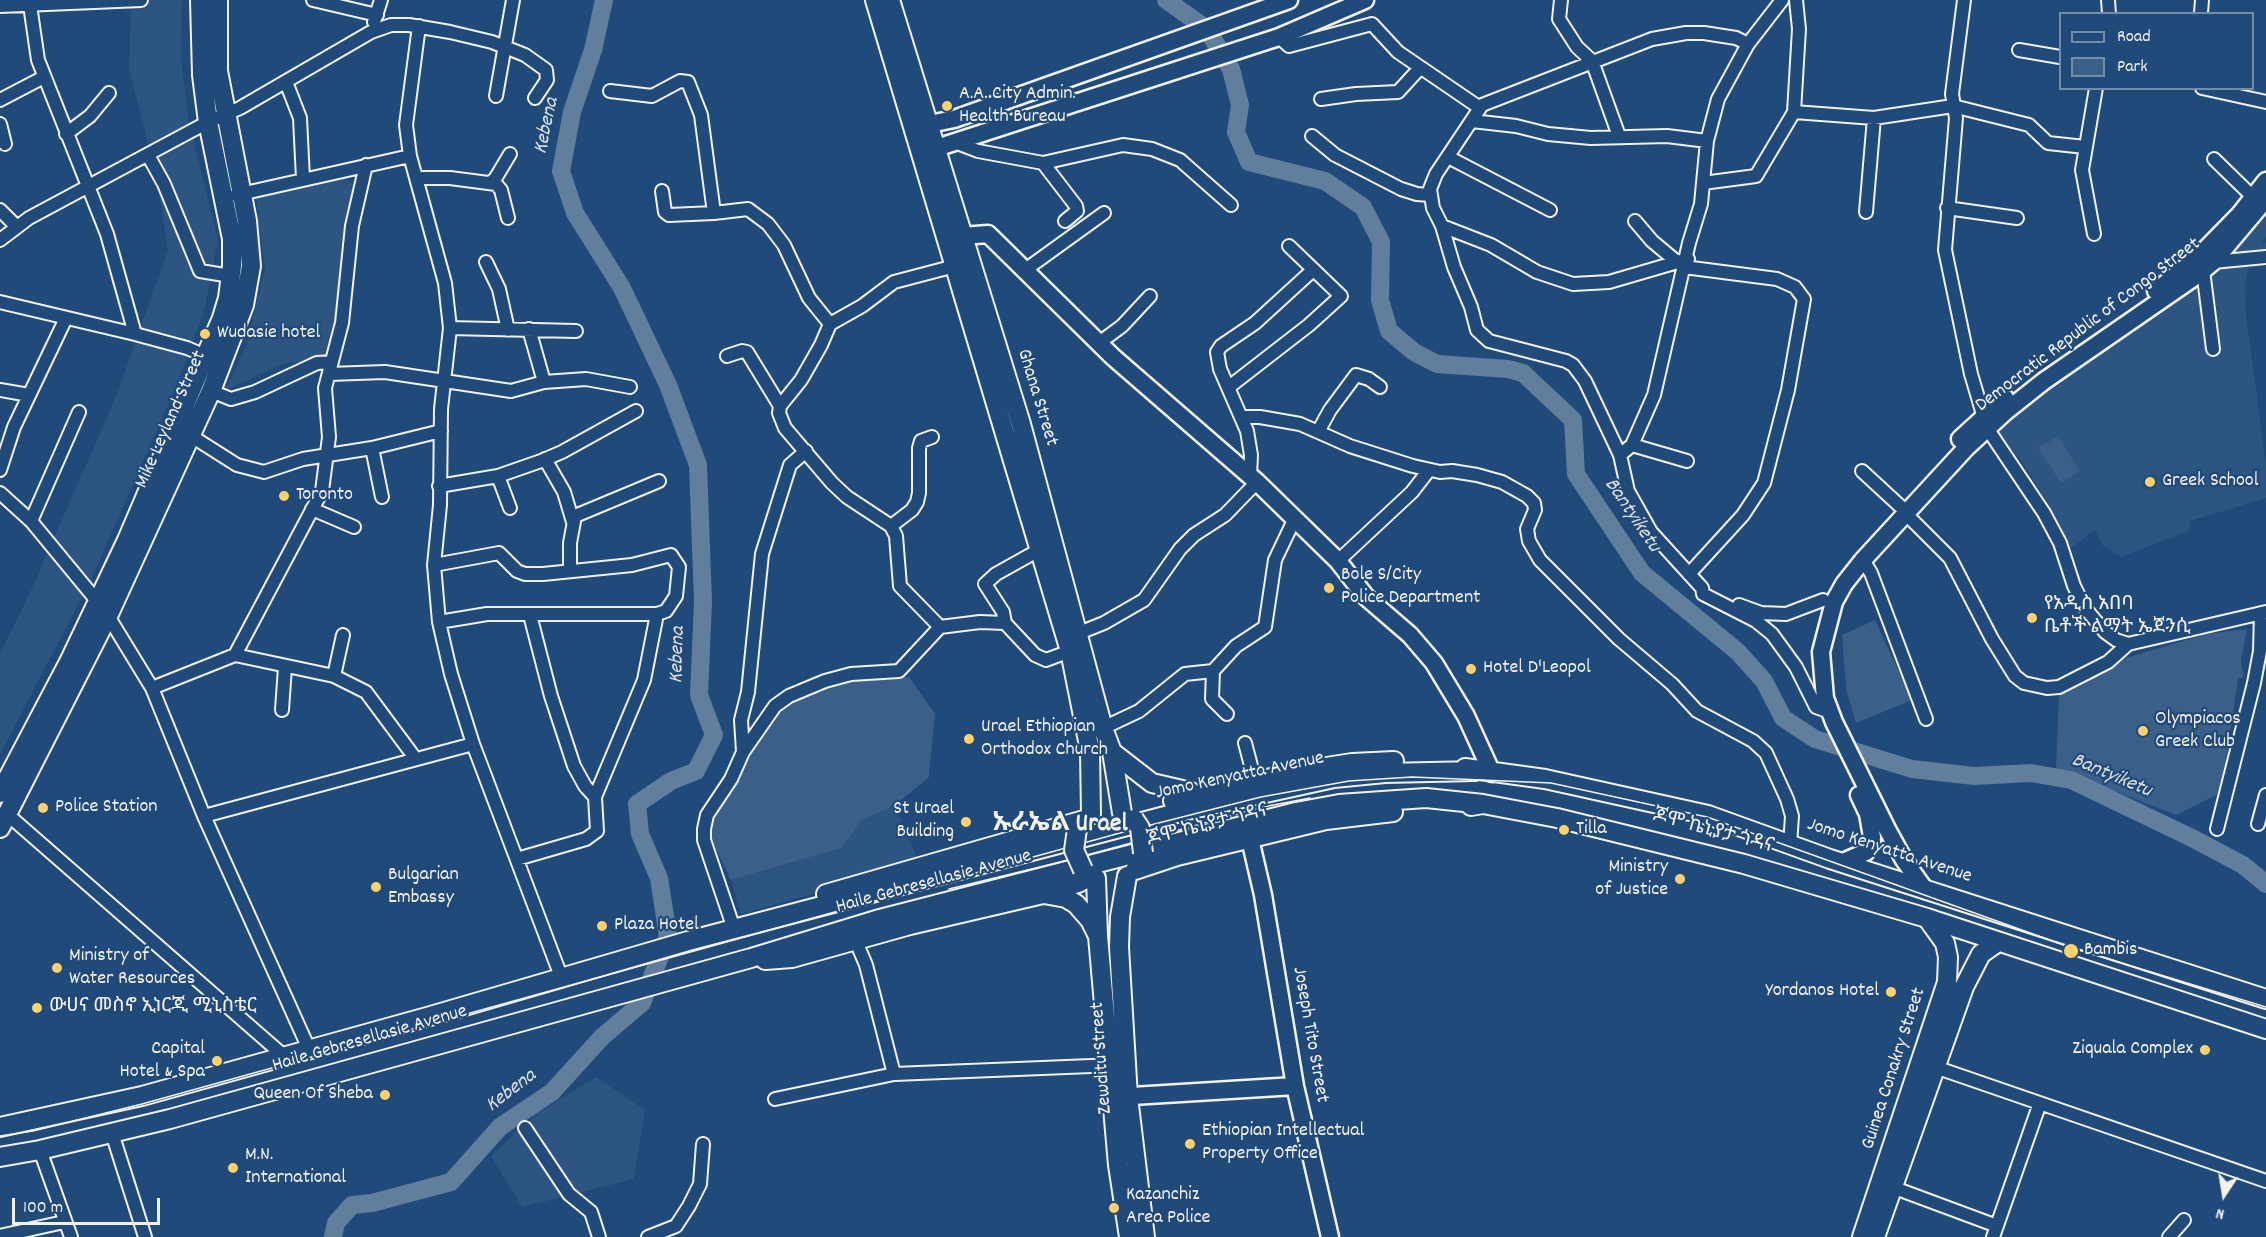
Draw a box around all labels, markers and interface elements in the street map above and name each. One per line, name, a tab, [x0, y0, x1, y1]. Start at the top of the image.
legend	[2059, 12, 2254, 90]
text: Road	[2117, 25, 2151, 50]
text: Park	[2117, 55, 2148, 80]
place label: A.A. City Admin. Health Bureau	[959, 83, 1076, 130]
water label: Kebena	[530, 96, 566, 156]
marker: A.A. City Admin. Health Bureau	[940, 99, 954, 113]
street label: Democratic Republic of Congo Street	[1972, 233, 2206, 419]
place label: Wudasie hotel	[217, 322, 320, 346]
marker: Wudasie hotel	[198, 327, 212, 341]
street label: Ghana Street	[1010, 346, 1062, 450]
street label: Mike Leyland Street	[131, 348, 213, 492]
place label: Greek School	[2162, 470, 2258, 494]
water label: Bantyiketu	[1597, 474, 1665, 558]
marker: Greek School	[2143, 475, 2157, 489]
place label: Toronto	[296, 484, 353, 508]
marker: Toronto	[277, 489, 291, 503]
place label: Bole S/City Police Department	[1341, 564, 1480, 611]
marker: Bole S/City Police Department	[1322, 581, 1336, 595]
place label: የአዲስ አበባ ቤቶች ልማት ኤጀንሲ	[2044, 594, 2191, 641]
marker: የአዲስ አበባ ቤቶች ልማት ኤጀንሲ	[2025, 611, 2039, 625]
water label: Kebena	[665, 626, 693, 684]
place label: Hotel D'Leopol	[1483, 657, 1591, 681]
marker: Hotel D'Leopol	[1464, 662, 1478, 676]
place label: Olympiacos Greek Club	[2155, 708, 2241, 755]
place label: Urael Ethiopian Orthodox Church	[981, 716, 1108, 763]
marker: Olympiacos Greek Club	[2136, 724, 2150, 738]
marker: Urael Ethiopian Orthodox Church	[962, 732, 976, 746]
street label: Jomo Kenyatta Avenue	[1154, 747, 1326, 807]
water label: Bantyiketu	[2067, 749, 2155, 805]
place label: Police Station	[55, 796, 158, 820]
place label: St Urael Building	[893, 798, 954, 845]
street label: ጆሞ ኬኒያታ ጎዳና	[1145, 800, 1271, 854]
marker: Police Station	[36, 801, 50, 815]
street label: ጆሞ ኬኒያታ ጎዳና	[1650, 805, 1776, 861]
district label: ኡራኤል Urael	[992, 810, 1128, 842]
street label: Jomo Kenyatta Avenue	[1804, 814, 1974, 890]
marker: St Urael Building	[959, 815, 973, 829]
place label: Tilla	[1576, 818, 1607, 842]
marker: Tilla	[1557, 823, 1571, 837]
street label: Haile Gebresellasie Avenue	[834, 845, 1034, 921]
place label: Ministry of Justice	[1595, 856, 1668, 903]
place label: Bulgarian Embassy	[388, 864, 459, 911]
marker: Ministry of Justice	[1673, 872, 1687, 886]
marker: Bulgarian Embassy	[369, 880, 383, 894]
place label: Plaza Hotel	[614, 914, 699, 938]
marker: Plaza Hotel	[595, 919, 609, 933]
place label: Bambis	[2084, 939, 2137, 963]
marker: Bambis	[2062, 942, 2080, 960]
place label: Ministry of Water Resources	[69, 945, 195, 992]
marker: Ministry of Water Resources	[50, 961, 64, 975]
street label: Joseph Tito Street	[1285, 965, 1333, 1105]
place label: Yordanos Hotel	[1765, 980, 1879, 1004]
street label: Guinea Conakry Street	[1858, 985, 1932, 1153]
marker: Yordanos Hotel	[1884, 985, 1898, 999]
place label: ውሀና መስኖ ኢነርጂ ሚኒስቴር	[49, 996, 257, 1020]
marker: ውሀና መስኖ ኢነርጂ ሚኒስቴር	[30, 1001, 44, 1015]
street label: Haile Gebresellasie Avenue	[270, 1001, 470, 1079]
street label: Zewditu Street	[1087, 1001, 1119, 1115]
place label: Capital Hotel & Spa	[120, 1038, 205, 1085]
place label: Ziquala Complex	[2072, 1038, 2193, 1062]
marker: Ziquala Complex	[2198, 1043, 2212, 1057]
marker: Capital Hotel & Spa	[210, 1054, 224, 1068]
water label: Kebena	[482, 1065, 542, 1119]
place label: Queen Of Sheba	[253, 1083, 373, 1107]
marker: Queen Of Sheba	[378, 1088, 392, 1102]
place label: Ethiopian Intellectual Property Office	[1202, 1120, 1364, 1167]
marker: Ethiopian Intellectual Property Office	[1183, 1137, 1197, 1151]
place label: M.N. International	[245, 1144, 346, 1191]
marker: M.N. International	[226, 1161, 240, 1175]
north arrow	[2194, 1165, 2254, 1225]
place label: Kazanchiz Area Police	[1126, 1184, 1210, 1231]
scale bar	[15, 1186, 164, 1224]
text: 100 m	[23, 1196, 63, 1221]
marker: Kazanchiz Area Police	[1107, 1201, 1121, 1215]
text: N	[2214, 1201, 2226, 1225]

